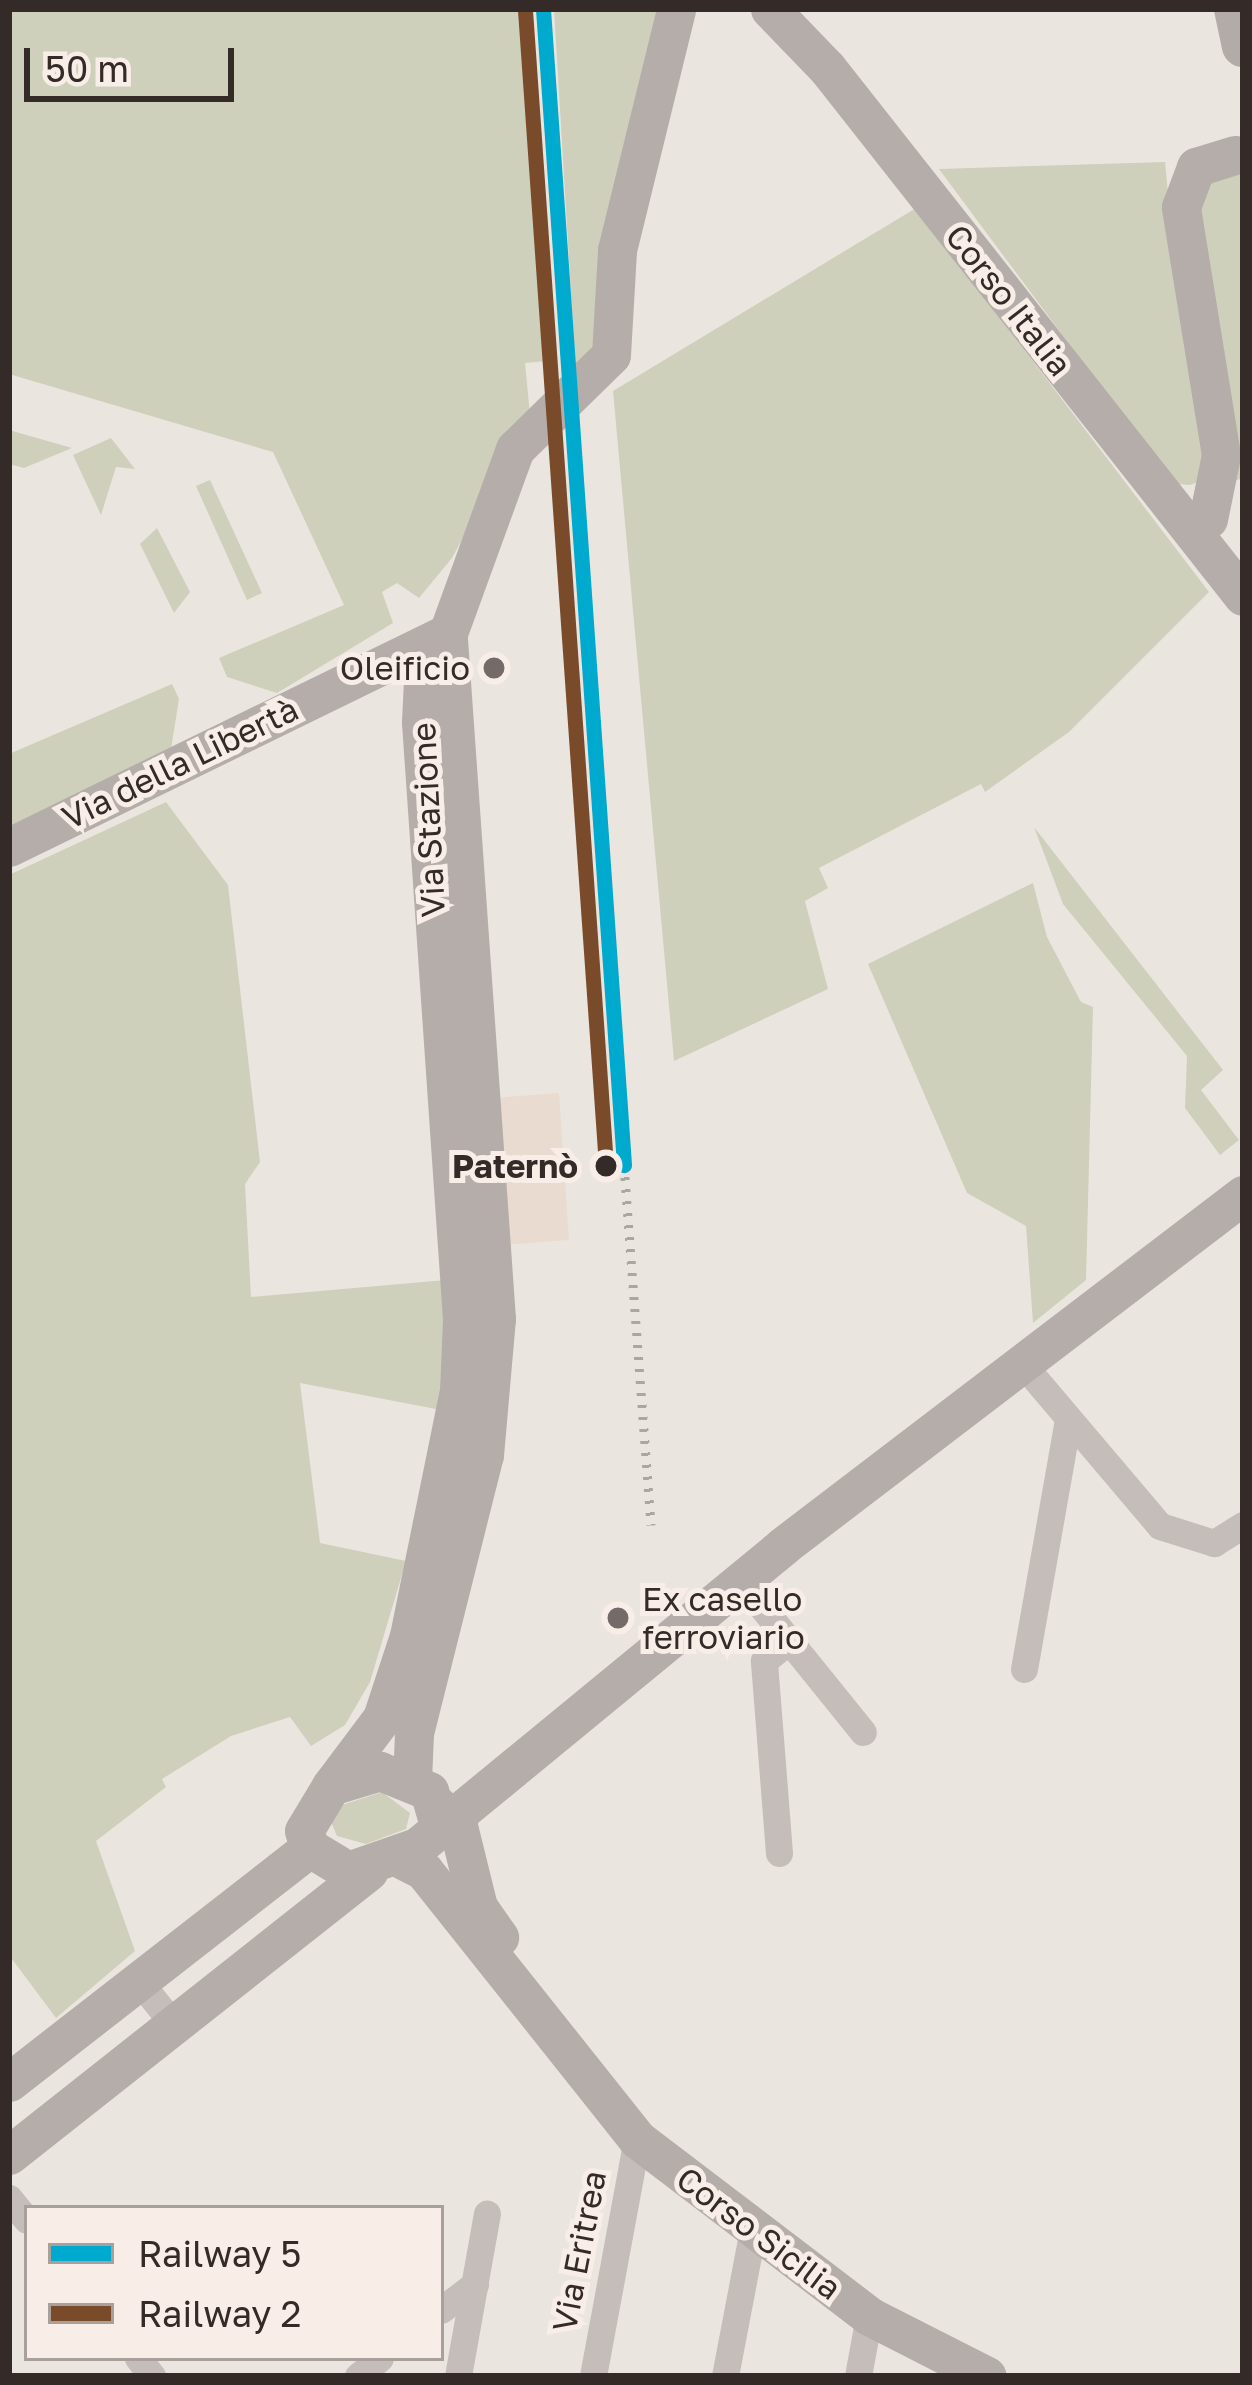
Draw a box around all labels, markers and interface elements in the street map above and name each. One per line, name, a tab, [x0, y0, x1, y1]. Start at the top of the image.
scale bar	[30, 24, 240, 98]
text: 50 m	[45, 47, 129, 90]
street label: Corso Italia	[938, 217, 1080, 383]
place label: Oleificio	[340, 648, 470, 688]
marker: Oleificio	[481, 655, 507, 681]
street label: Via della Libertà	[55, 689, 305, 837]
street label: Via Stazione	[403, 722, 453, 918]
place label: Paternò	[452, 1146, 578, 1186]
marker: Paternò	[589, 1149, 623, 1183]
place label: Ex casello ferroviario	[642, 1579, 805, 1657]
marker: Ex casello ferroviario	[605, 1605, 631, 1631]
street label: Corso Sicilia	[669, 2158, 849, 2308]
street label: Via Eritrea	[544, 2167, 614, 2335]
legend	[24, 2205, 444, 2361]
text: Railway 5	[138, 2232, 301, 2275]
text: Railway 2	[138, 2292, 301, 2335]

